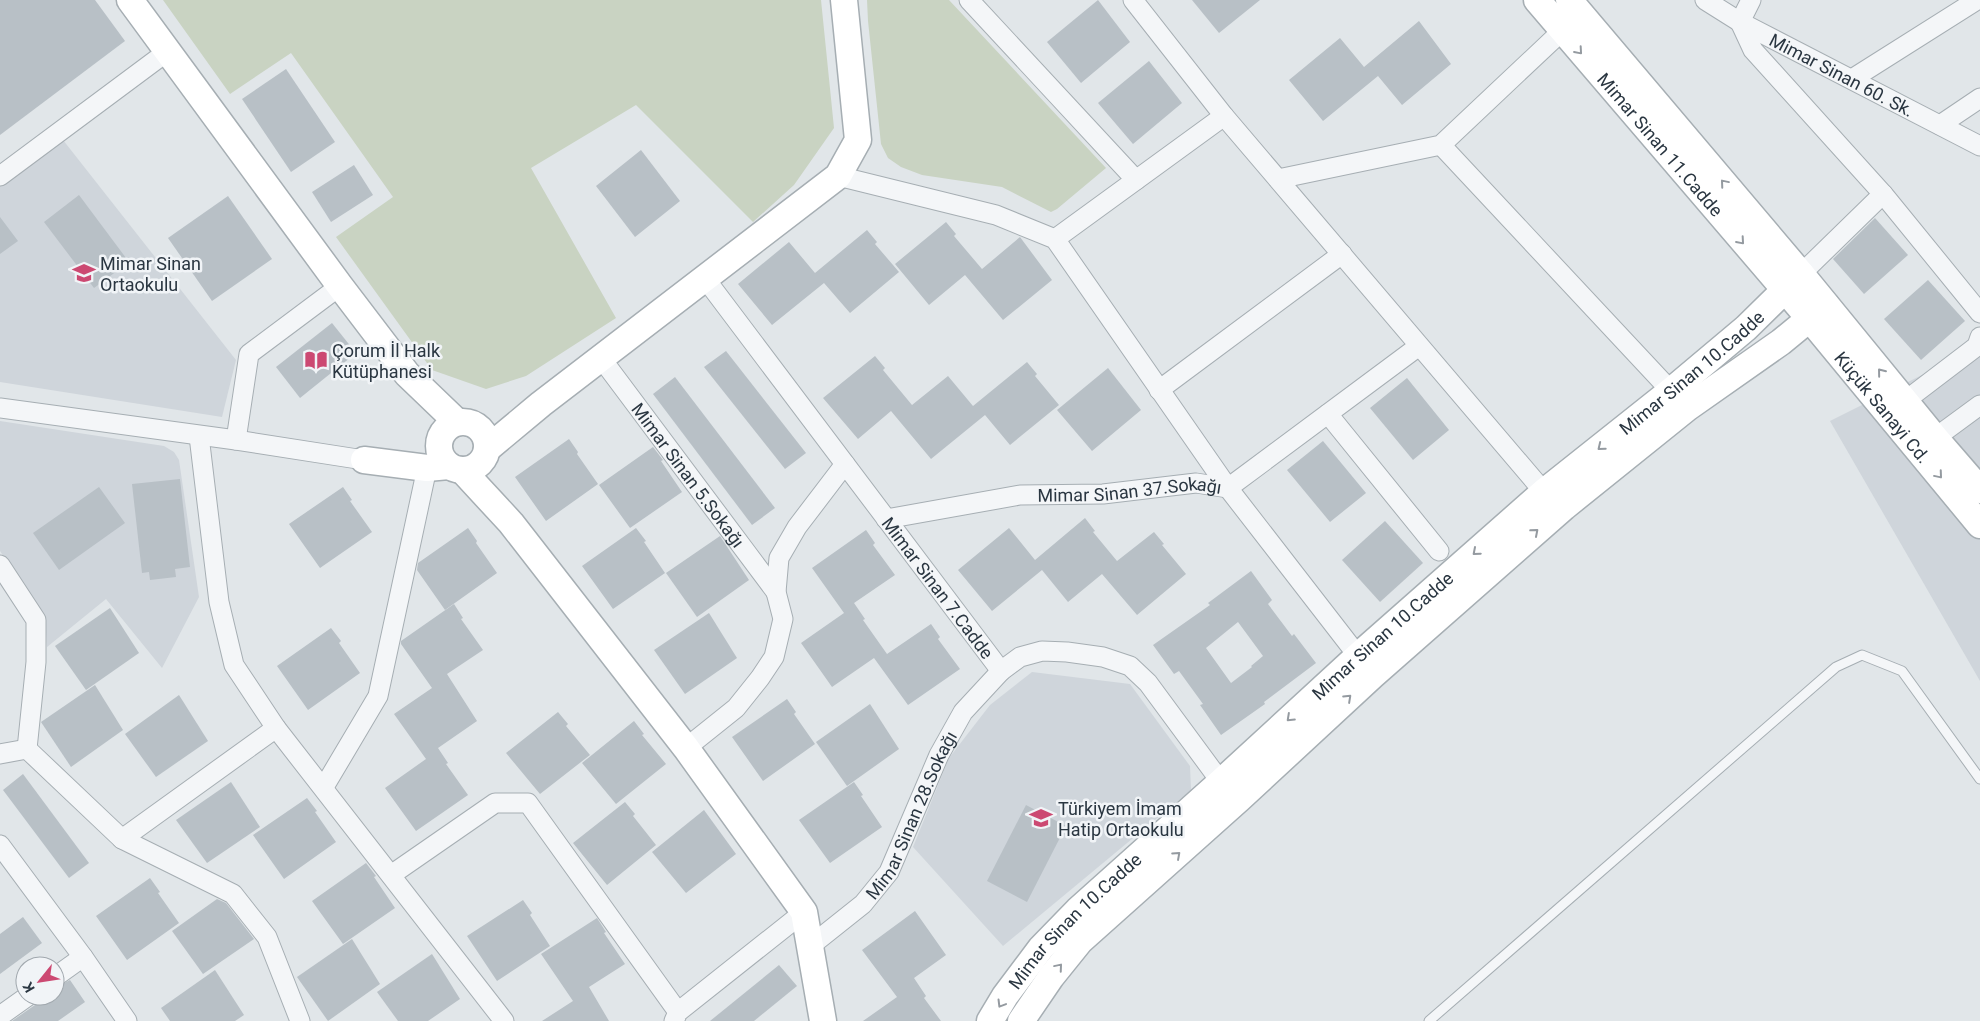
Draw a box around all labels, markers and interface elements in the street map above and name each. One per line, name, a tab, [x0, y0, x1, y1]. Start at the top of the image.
street label: Mimar Sinan 60. Sk.	[1766, 29, 1918, 121]
one-way arrow	[1573, 45, 1582, 54]
street label: Mimar Sinan 11.Cadde	[1593, 68, 1728, 220]
one-way arrow	[1722, 180, 1730, 189]
one-way arrow	[1736, 235, 1744, 244]
place label: Mimar Sinan Ortaokulu	[100, 253, 201, 295]
school or university icon: Mimar Sinan Ortaokulu	[71, 260, 97, 286]
street label: Mimar Sinan 10.Cadde	[1615, 306, 1768, 439]
place label: Çorum İl Halk Kütüphanesi	[332, 340, 441, 382]
library icon: Çorum İl Halk Kütüphanesi	[303, 347, 329, 373]
street label: Küçük Sanayi Cd.	[1831, 347, 1935, 467]
one-way arrow	[1879, 369, 1887, 378]
street label: Mimar Sinan 5.Sokağı	[628, 399, 749, 551]
one-way arrow	[1597, 442, 1606, 451]
one-way arrow	[1933, 470, 1942, 479]
street label: Mimar Sinan 37.Sokağı	[1037, 472, 1223, 505]
street label: Mimar Sinan 7.Cadde	[878, 513, 998, 663]
one-way arrow	[1530, 529, 1539, 538]
one-way arrow	[1473, 546, 1482, 555]
street label: Mimar Sinan 10.Cadde	[1307, 567, 1457, 704]
one-way arrow	[1343, 695, 1352, 704]
one-way arrow	[1287, 713, 1296, 722]
street label: Mimar Sinan 28.Sokağı	[861, 727, 961, 903]
place label: Türkiyem İmam Hatip Ortaokulu	[1058, 798, 1184, 840]
school or university icon: Türkiyem İmam Hatip Ortaokulu	[1028, 805, 1054, 831]
street label: Mimar Sinan 10.Cadde	[1004, 848, 1145, 993]
one-way arrow	[1171, 852, 1180, 861]
north arrow	[15, 956, 65, 1006]
one-way arrow	[1053, 963, 1062, 972]
text: K	[20, 980, 38, 995]
one-way arrow	[997, 998, 1007, 1007]

